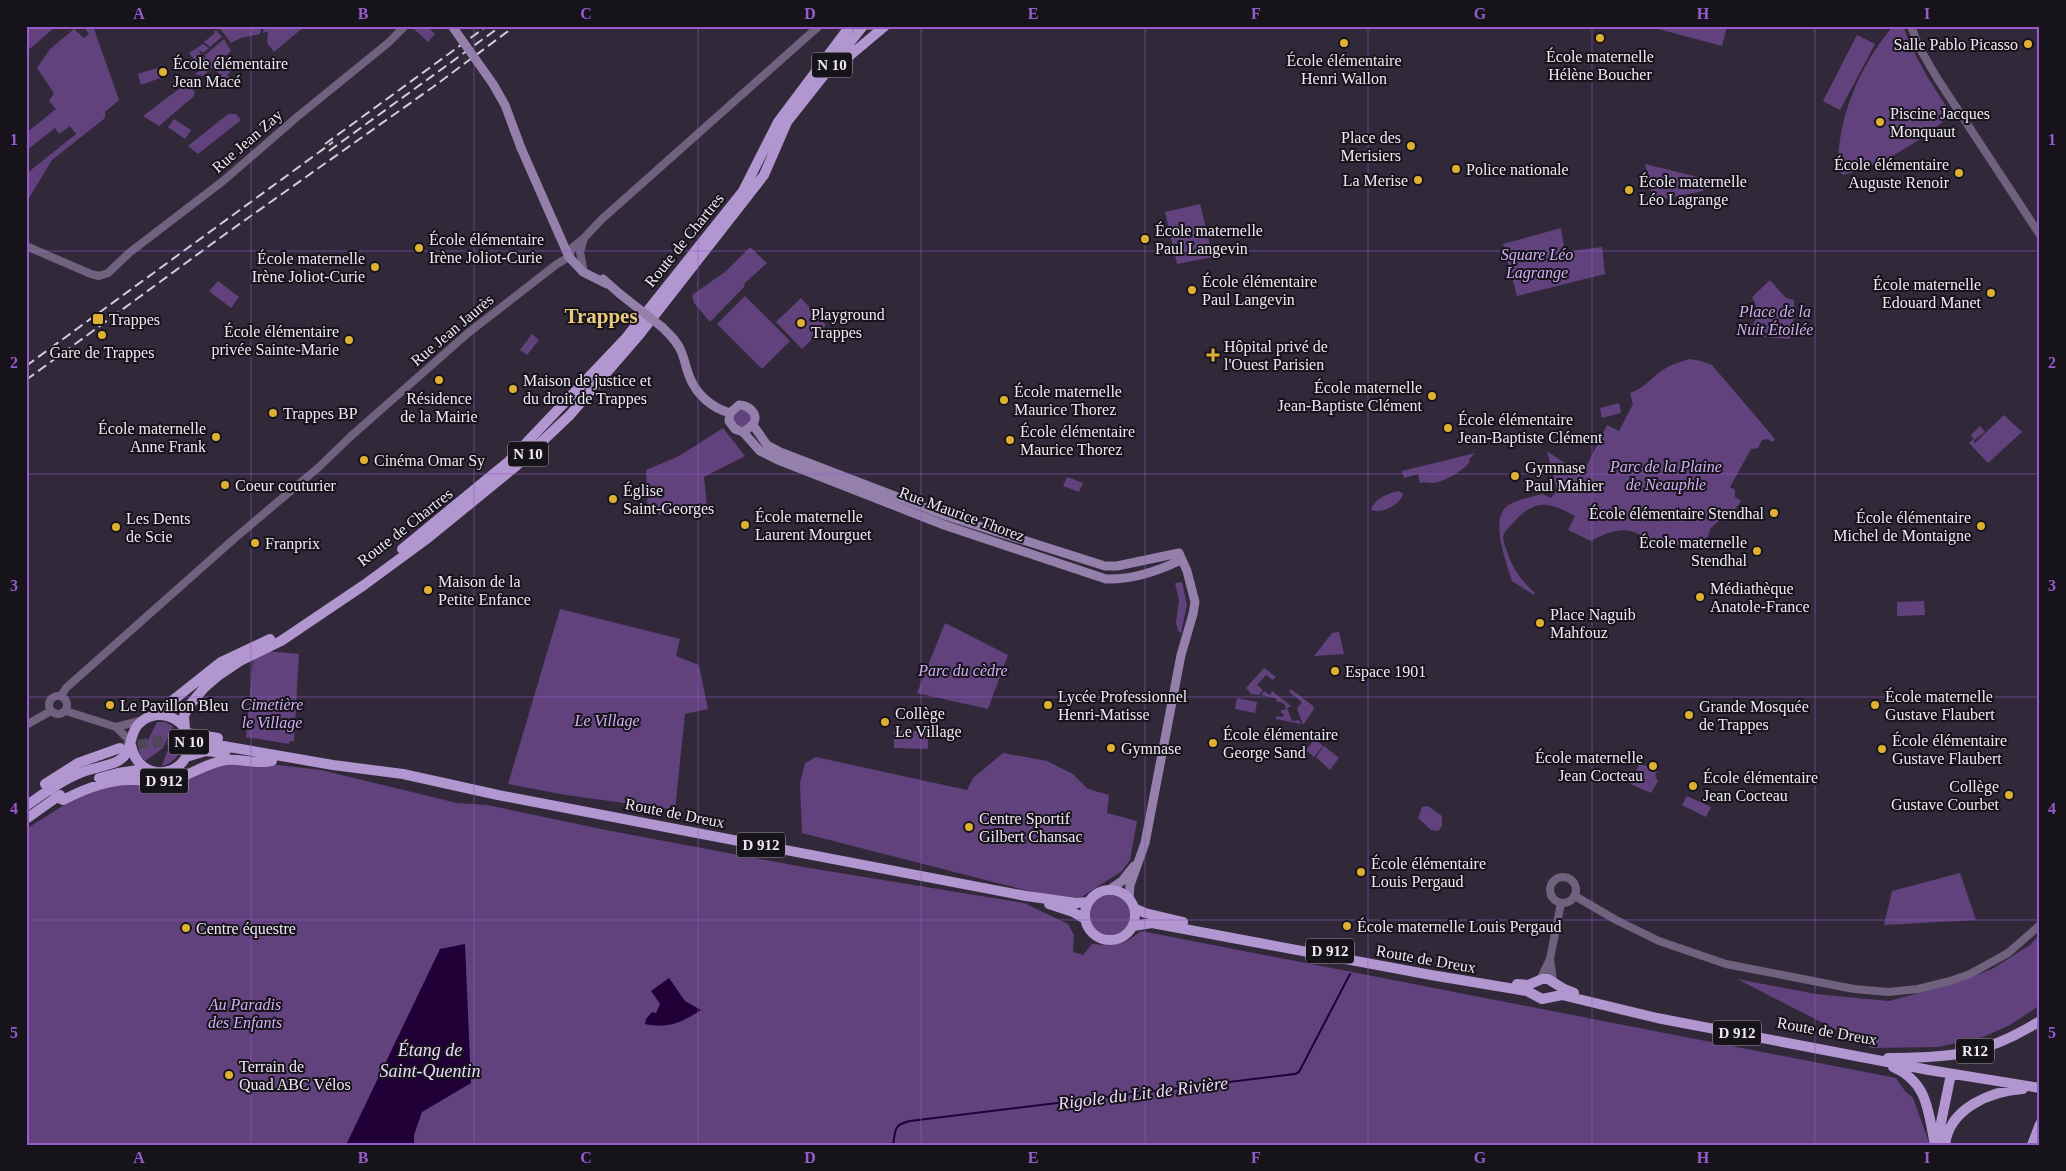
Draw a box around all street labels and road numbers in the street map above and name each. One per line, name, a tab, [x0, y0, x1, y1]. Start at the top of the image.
road number: N 10	[812, 52, 852, 78]
street label: Rue Jean Zay	[209, 106, 286, 177]
street label: Route de Chartres	[641, 190, 727, 290]
street label: Rue Jean Jaurès	[407, 291, 497, 369]
road number: N 10	[508, 442, 548, 466]
street label: Rue Maurice Thorez	[897, 483, 1027, 545]
street label: Route de Chartres	[354, 485, 456, 569]
road number: N 10	[169, 730, 209, 754]
road number: D 912	[140, 768, 188, 794]
street label: Route de Dreux	[624, 795, 726, 831]
road number: D 912	[737, 832, 785, 858]
road number: D 912	[1306, 938, 1354, 964]
street label: Route de Dreux	[1375, 942, 1477, 976]
street label: Route de Dreux	[1776, 1014, 1878, 1048]
road number: D 912	[1713, 1020, 1761, 1046]
road number: R12	[1956, 1038, 1994, 1064]

